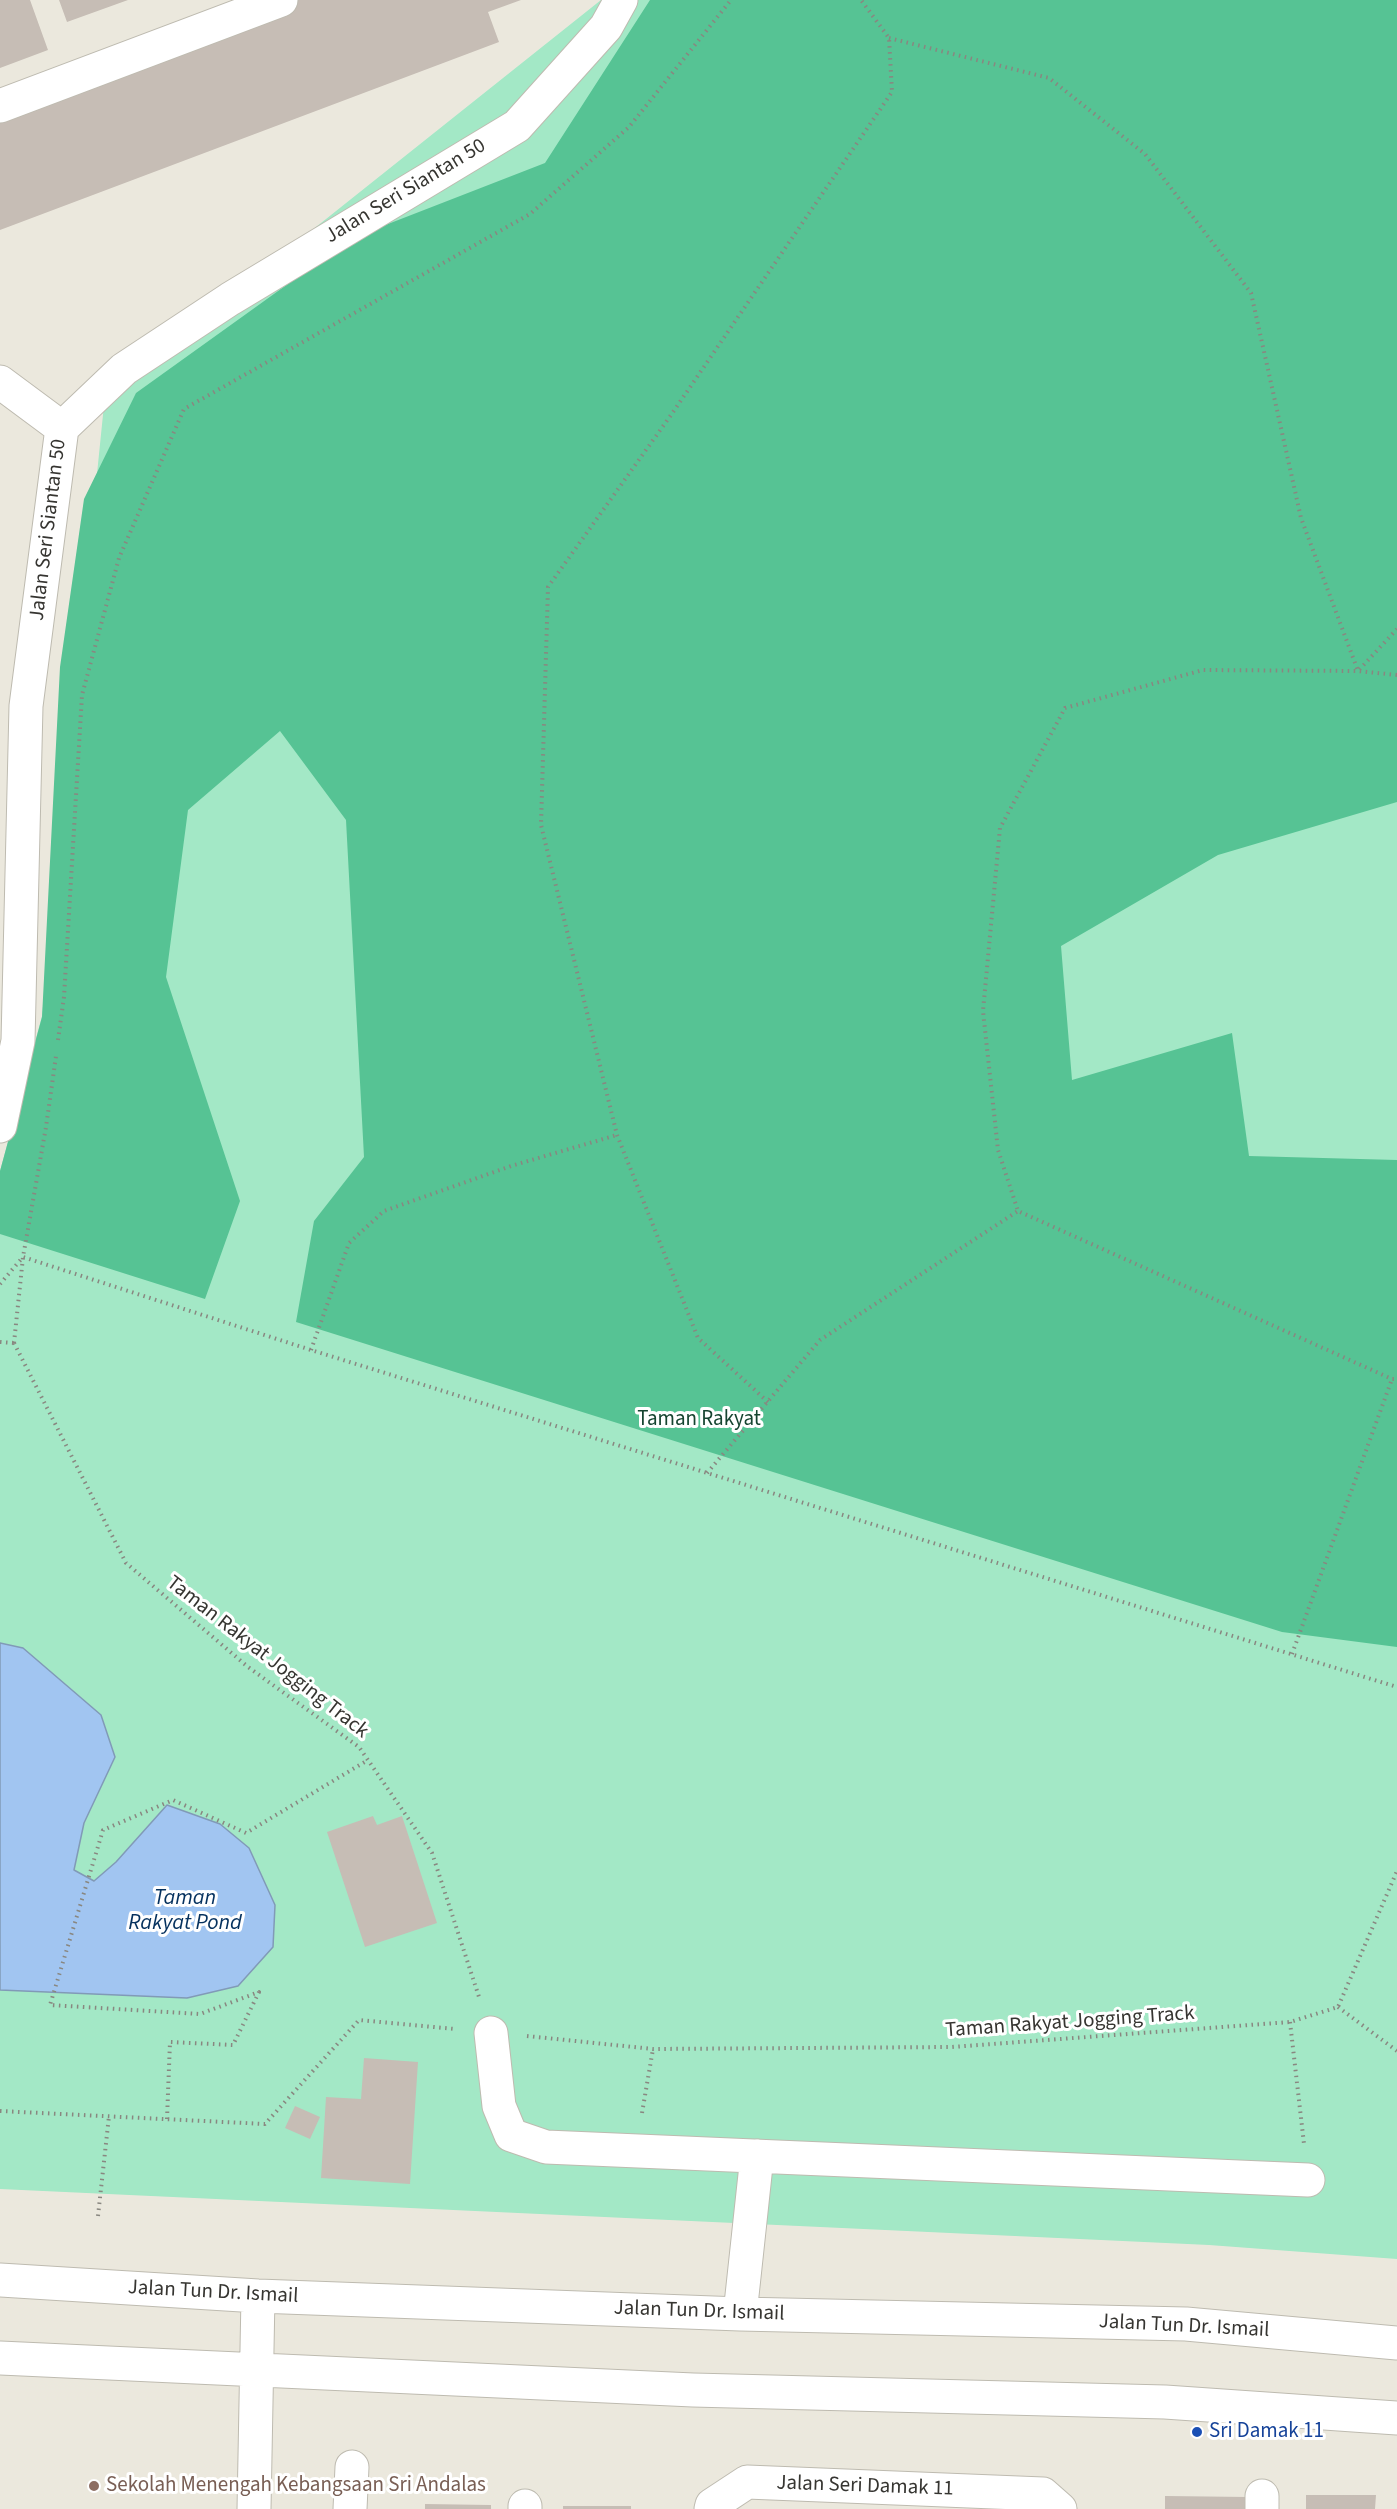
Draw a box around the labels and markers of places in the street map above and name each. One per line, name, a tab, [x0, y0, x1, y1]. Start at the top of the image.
place label: Sri Damak 11	[1209, 2419, 1324, 2445]
marker: Sri Damak 11	[1190, 2425, 1204, 2439]
place label: Sekolah Menengah Kebangsaan Sri Andalas	[106, 2473, 486, 2499]
marker: Sekolah Menengah Kebangsaan Sri Andalas	[87, 2479, 101, 2493]

